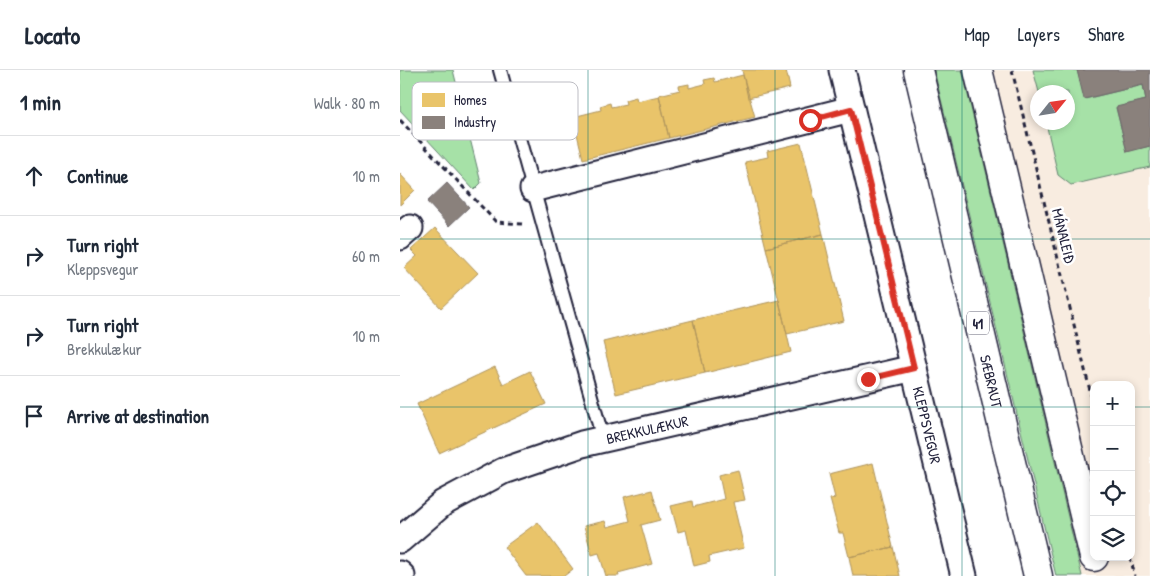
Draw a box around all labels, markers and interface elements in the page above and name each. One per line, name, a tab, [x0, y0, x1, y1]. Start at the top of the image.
text: Locato	[25, 19, 80, 51]
text: Map	[964, 22, 990, 47]
text: Layers	[1018, 22, 1060, 47]
text: Share	[1088, 22, 1125, 47]
legend	[412, 82, 578, 140]
north arrow	[1030, 85, 1075, 130]
text: 1 min	[20, 88, 61, 117]
text: Homes	[454, 90, 487, 109]
text: Walk · 80 m	[314, 92, 380, 114]
route start	[799, 109, 822, 132]
text: Industry	[454, 112, 496, 132]
icon: ahead	[20, 162, 48, 190]
text: Continue	[67, 163, 128, 189]
text: 10 m	[352, 165, 380, 187]
street label: MÁNALEIÐ	[1047, 206, 1081, 266]
text: Turn right	[67, 232, 138, 258]
icon: right	[20, 242, 48, 270]
text: 60 m	[352, 245, 380, 267]
text: Kleppsvegur	[67, 258, 138, 280]
text: Turn right	[67, 312, 138, 338]
road number: 41	[967, 312, 989, 334]
icon: right	[20, 322, 48, 350]
text: 10 m	[352, 325, 380, 347]
text: Brekkulækur	[67, 338, 142, 360]
street label: SÆBRAUT	[975, 353, 1008, 411]
route end	[857, 368, 880, 391]
map controls	[1090, 381, 1135, 561]
button: +	[1090, 381, 1135, 426]
street label: KLEPPSVEGUR	[908, 384, 947, 466]
icon: arrive	[20, 402, 48, 430]
text: Arrive at destination	[67, 403, 209, 429]
street label: BREKKULÆKUR	[604, 410, 690, 449]
button: −	[1090, 426, 1135, 471]
button: locate	[1090, 471, 1135, 516]
button: layers	[1090, 516, 1135, 561]

